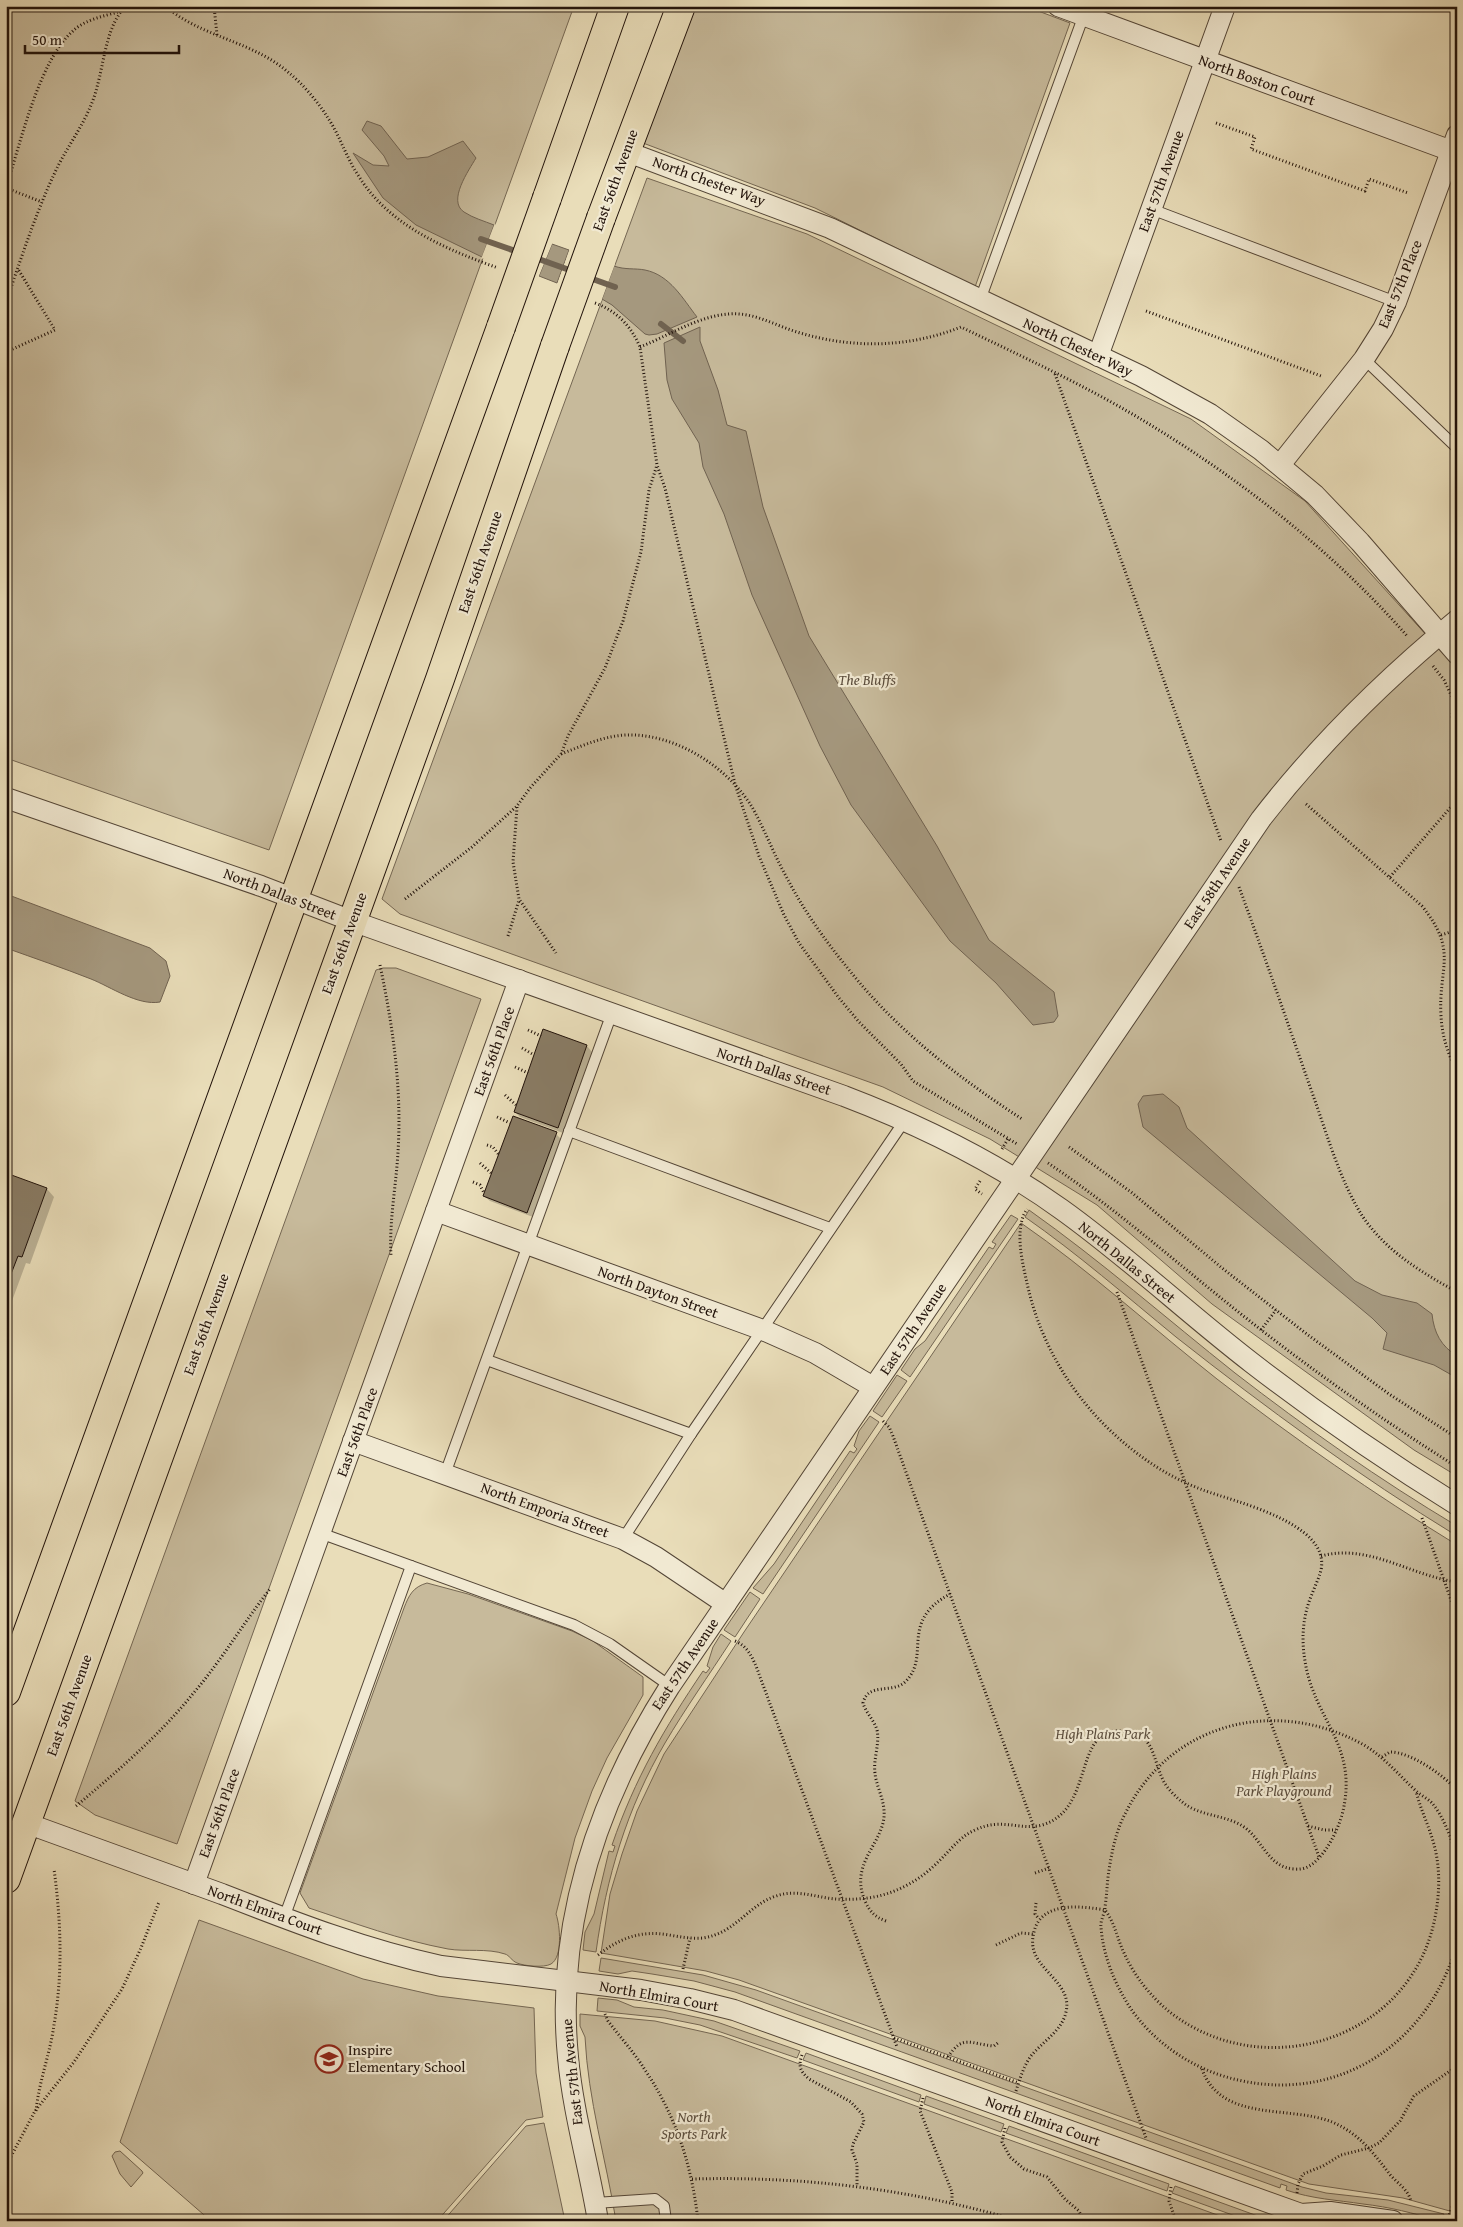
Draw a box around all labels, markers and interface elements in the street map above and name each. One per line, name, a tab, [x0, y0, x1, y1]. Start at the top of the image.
scale bar	[25, 22, 179, 54]
text: 50 m	[32, 29, 63, 50]
street label: North Boston Court	[1196, 49, 1319, 111]
street label: East 56th Avenue	[586, 126, 643, 234]
street label: East 57th Avenue	[1132, 127, 1189, 235]
street label: North Chester Way	[650, 150, 769, 211]
street label: East 57th Place	[1372, 236, 1427, 331]
street label: North Chester Way	[1020, 312, 1137, 381]
street label: East 56th Avenue	[452, 508, 507, 616]
park label: The Bluffs	[838, 669, 896, 690]
street label: East 58th Avenue	[1178, 833, 1255, 933]
street label: North Dallas Street	[221, 862, 340, 925]
street label: East 56th Avenue	[315, 889, 372, 997]
street label: East 56th Place	[468, 1003, 519, 1098]
street label: North Dallas Street	[714, 1041, 835, 1100]
street label: North Dallas Street	[1074, 1216, 1181, 1308]
street label: North Dayton Street	[595, 1260, 722, 1323]
street label: East 56th Avenue	[177, 1270, 234, 1378]
street label: East 57th Avenue	[874, 1279, 951, 1379]
street label: East 56th Place	[331, 1384, 382, 1479]
street label: North Emporia Street	[478, 1477, 613, 1543]
street label: East 57th Avenue	[646, 1614, 723, 1714]
street label: East 56th Avenue	[40, 1651, 97, 1759]
park label: High Plains Park	[1055, 1723, 1151, 1744]
park label: High Plains Park Playground	[1235, 1763, 1332, 1801]
street label: East 56th Place	[193, 1765, 244, 1860]
street label: North Elmira Court	[205, 1879, 326, 1940]
street label: North Elmira Court	[598, 1975, 721, 2016]
street label: East 57th Avenue	[555, 2018, 588, 2126]
place label: Inspire Elementary School	[348, 2039, 466, 2077]
school or university icon: Inspire Elementary School	[314, 2044, 344, 2074]
street label: North Elmira Court	[983, 2090, 1104, 2151]
park label: North Sports Park	[661, 2106, 727, 2144]

